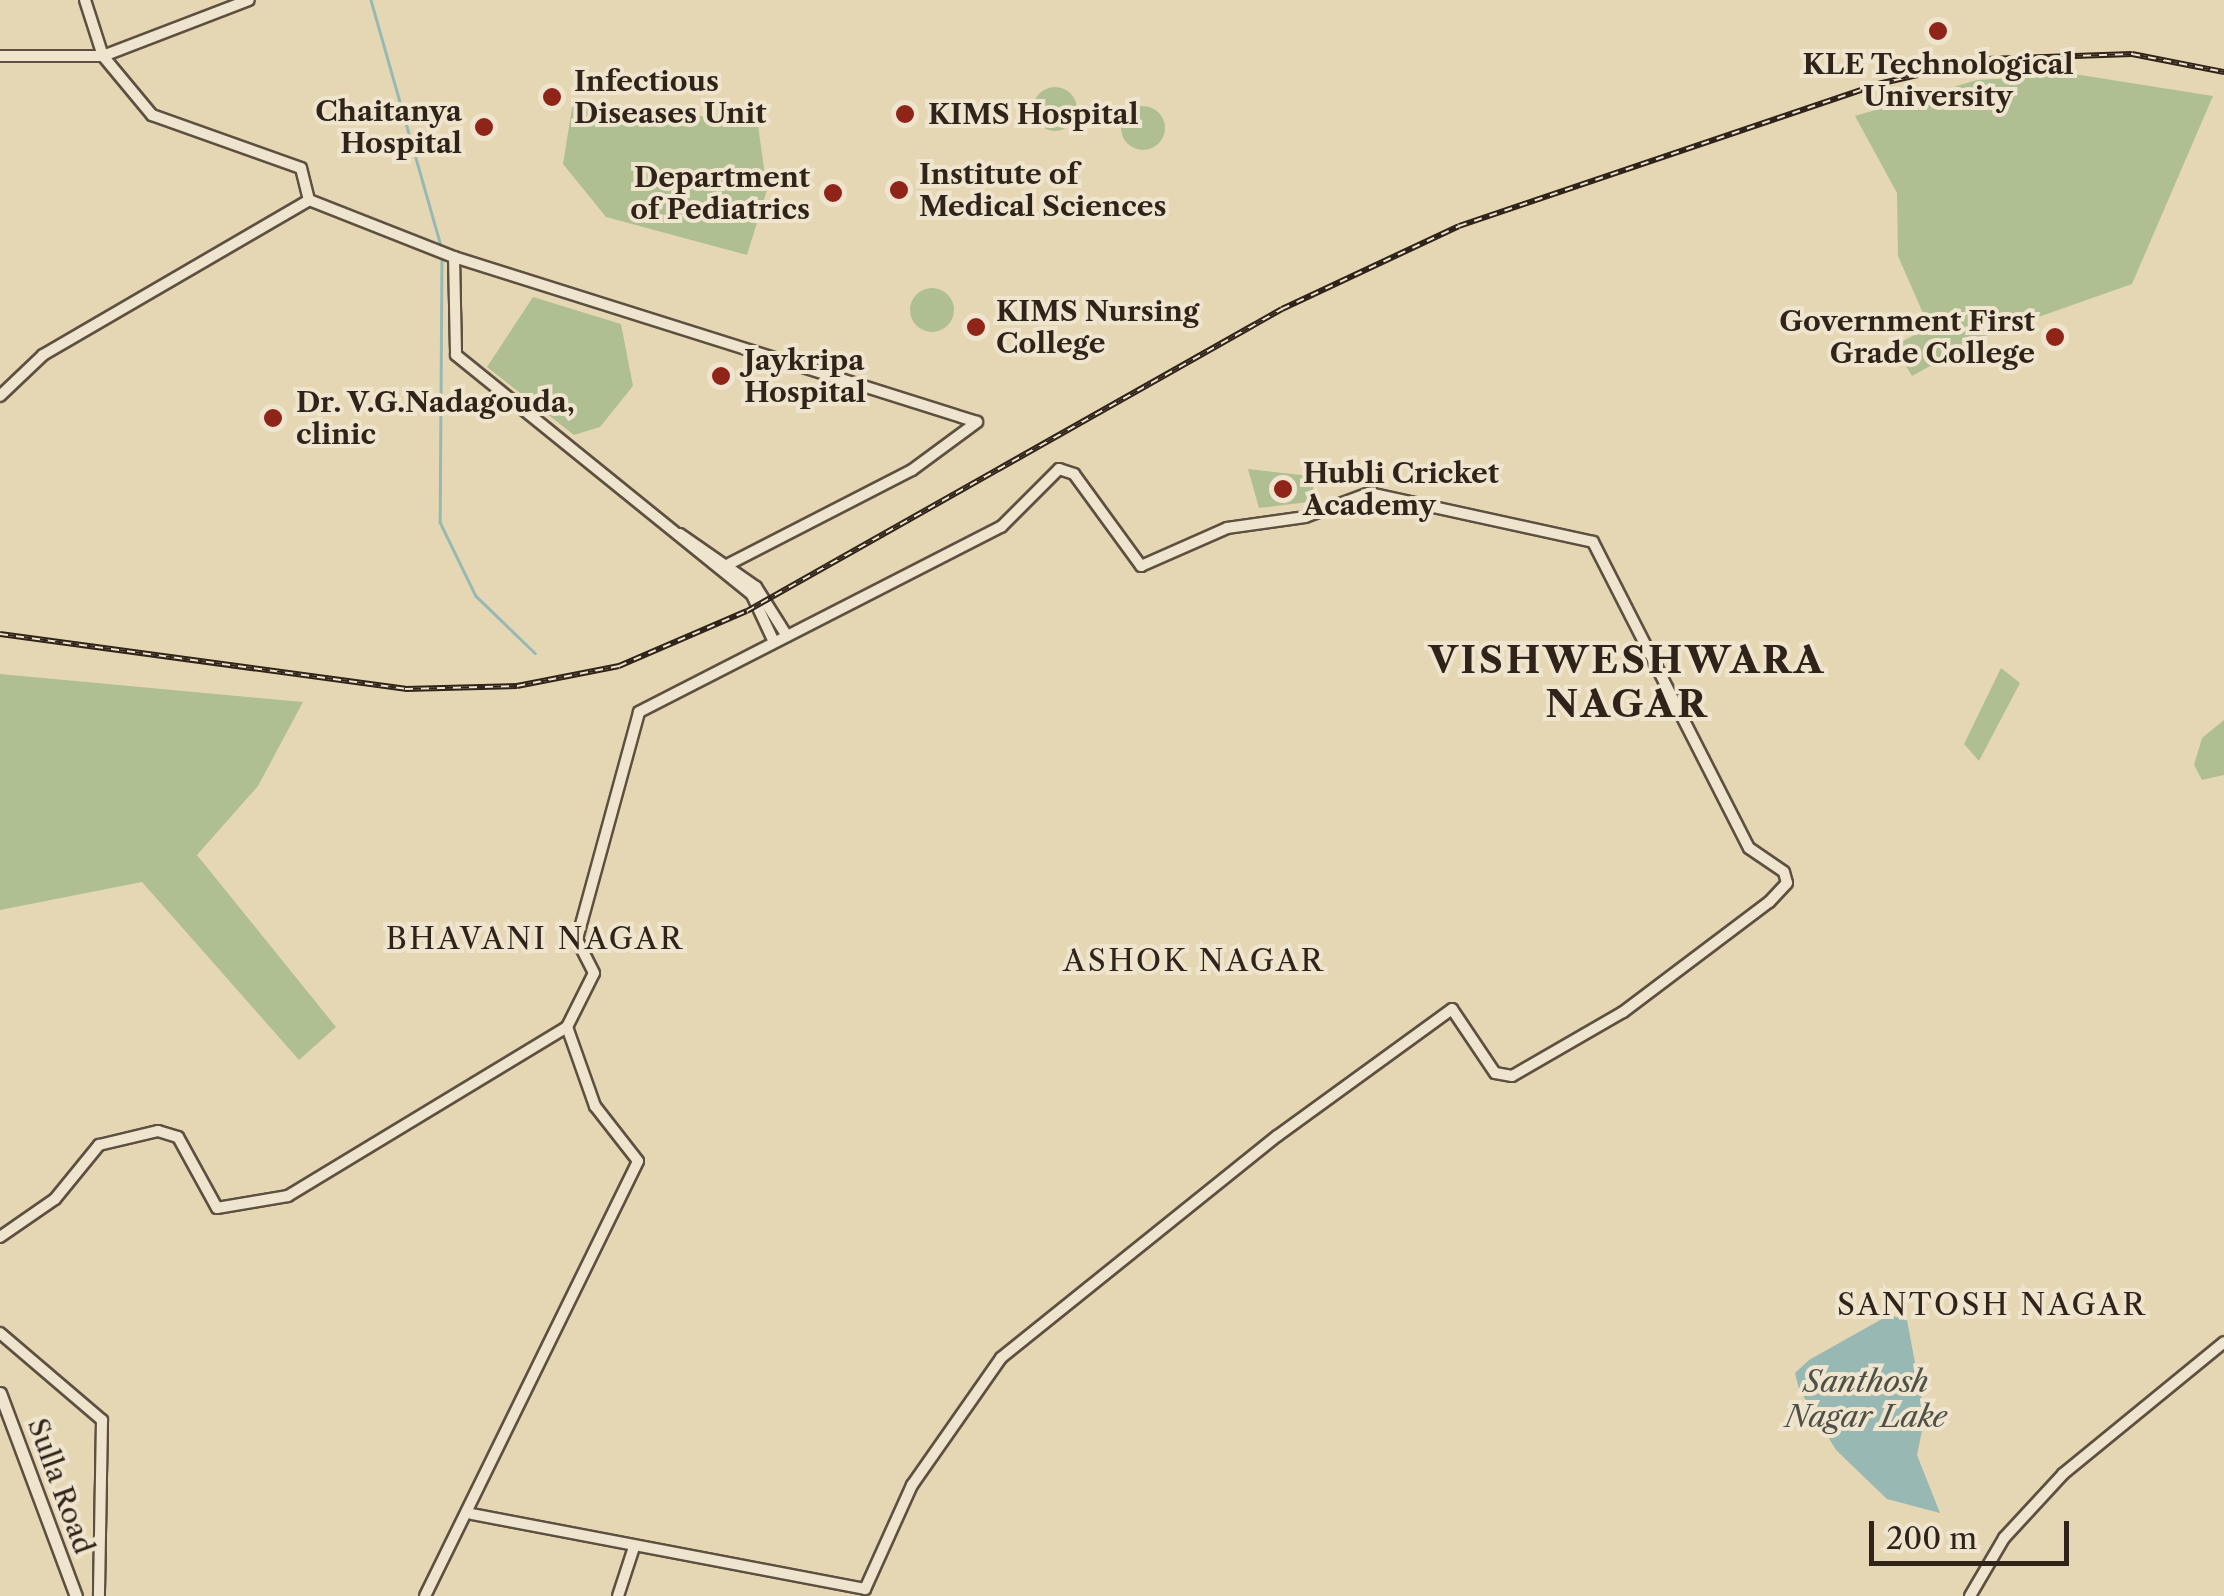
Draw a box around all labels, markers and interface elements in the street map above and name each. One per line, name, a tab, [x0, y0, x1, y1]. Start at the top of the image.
marker: KLE Technological University	[1927, 20, 1949, 42]
place label: KLE Technological University	[1802, 47, 2074, 113]
place label: Infectious Diseases Unit	[574, 64, 766, 130]
marker: Infectious Diseases Unit	[539, 84, 565, 110]
place label: Chaitanya Hospital	[315, 94, 462, 160]
place label: KIMS Hospital	[928, 97, 1139, 131]
marker: KIMS Hospital	[892, 101, 918, 127]
marker: Chaitanya Hospital	[471, 114, 497, 140]
place label: Institute of Medical Sciences	[919, 157, 1166, 223]
place label: Department of Pediatrics	[630, 160, 810, 226]
marker: Institute of Medical Sciences	[888, 179, 910, 201]
marker: Department of Pediatrics	[820, 180, 846, 206]
place label: KIMS Nursing College	[996, 294, 1199, 360]
place label: Government First Grade College	[1779, 304, 2035, 370]
marker: KIMS Nursing College	[965, 316, 987, 338]
marker: Government First Grade College	[2044, 326, 2066, 348]
place label: Jaykripa Hospital	[744, 343, 866, 409]
marker: Jaykripa Hospital	[708, 363, 734, 389]
place label: Dr. V.G.Nadagouda, clinic	[296, 385, 576, 451]
marker: Dr. V.G.Nadagouda, clinic	[260, 405, 286, 431]
place label: Hubli Cricket Academy	[1303, 456, 1499, 522]
marker: Hubli Cricket Academy	[1272, 478, 1294, 500]
district label: VISHWESHWARA NAGAR	[1428, 637, 1826, 726]
district label: BHAVANI NAGAR	[386, 921, 684, 957]
district label: ASHOK NAGAR	[1063, 943, 1325, 979]
district label: SANTOSH NAGAR	[1837, 1287, 2147, 1323]
water label: Santhosh Nagar Lake	[1785, 1364, 1947, 1434]
street label: Sulla Road	[21, 1413, 101, 1559]
scale bar	[1874, 1501, 2074, 1563]
text: 200 m	[1886, 1520, 1977, 1557]

